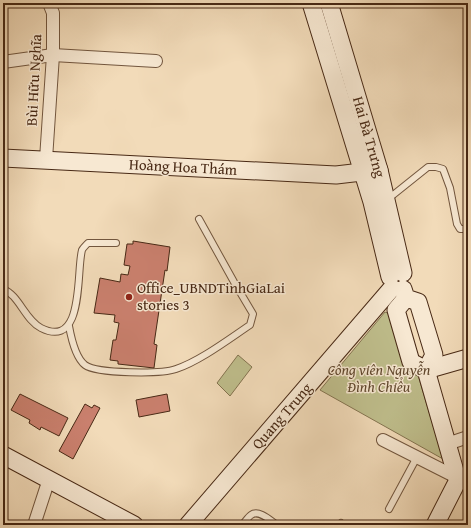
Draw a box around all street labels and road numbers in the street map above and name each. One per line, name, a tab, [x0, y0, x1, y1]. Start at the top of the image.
street label: Bùi Hữu Nghĩa	[21, 33, 46, 126]
street label: Hai Bà Trưng	[348, 94, 391, 180]
street label: Hoàng Hoa Thám	[129, 153, 238, 180]
street label: Quang Trung	[247, 377, 317, 454]

